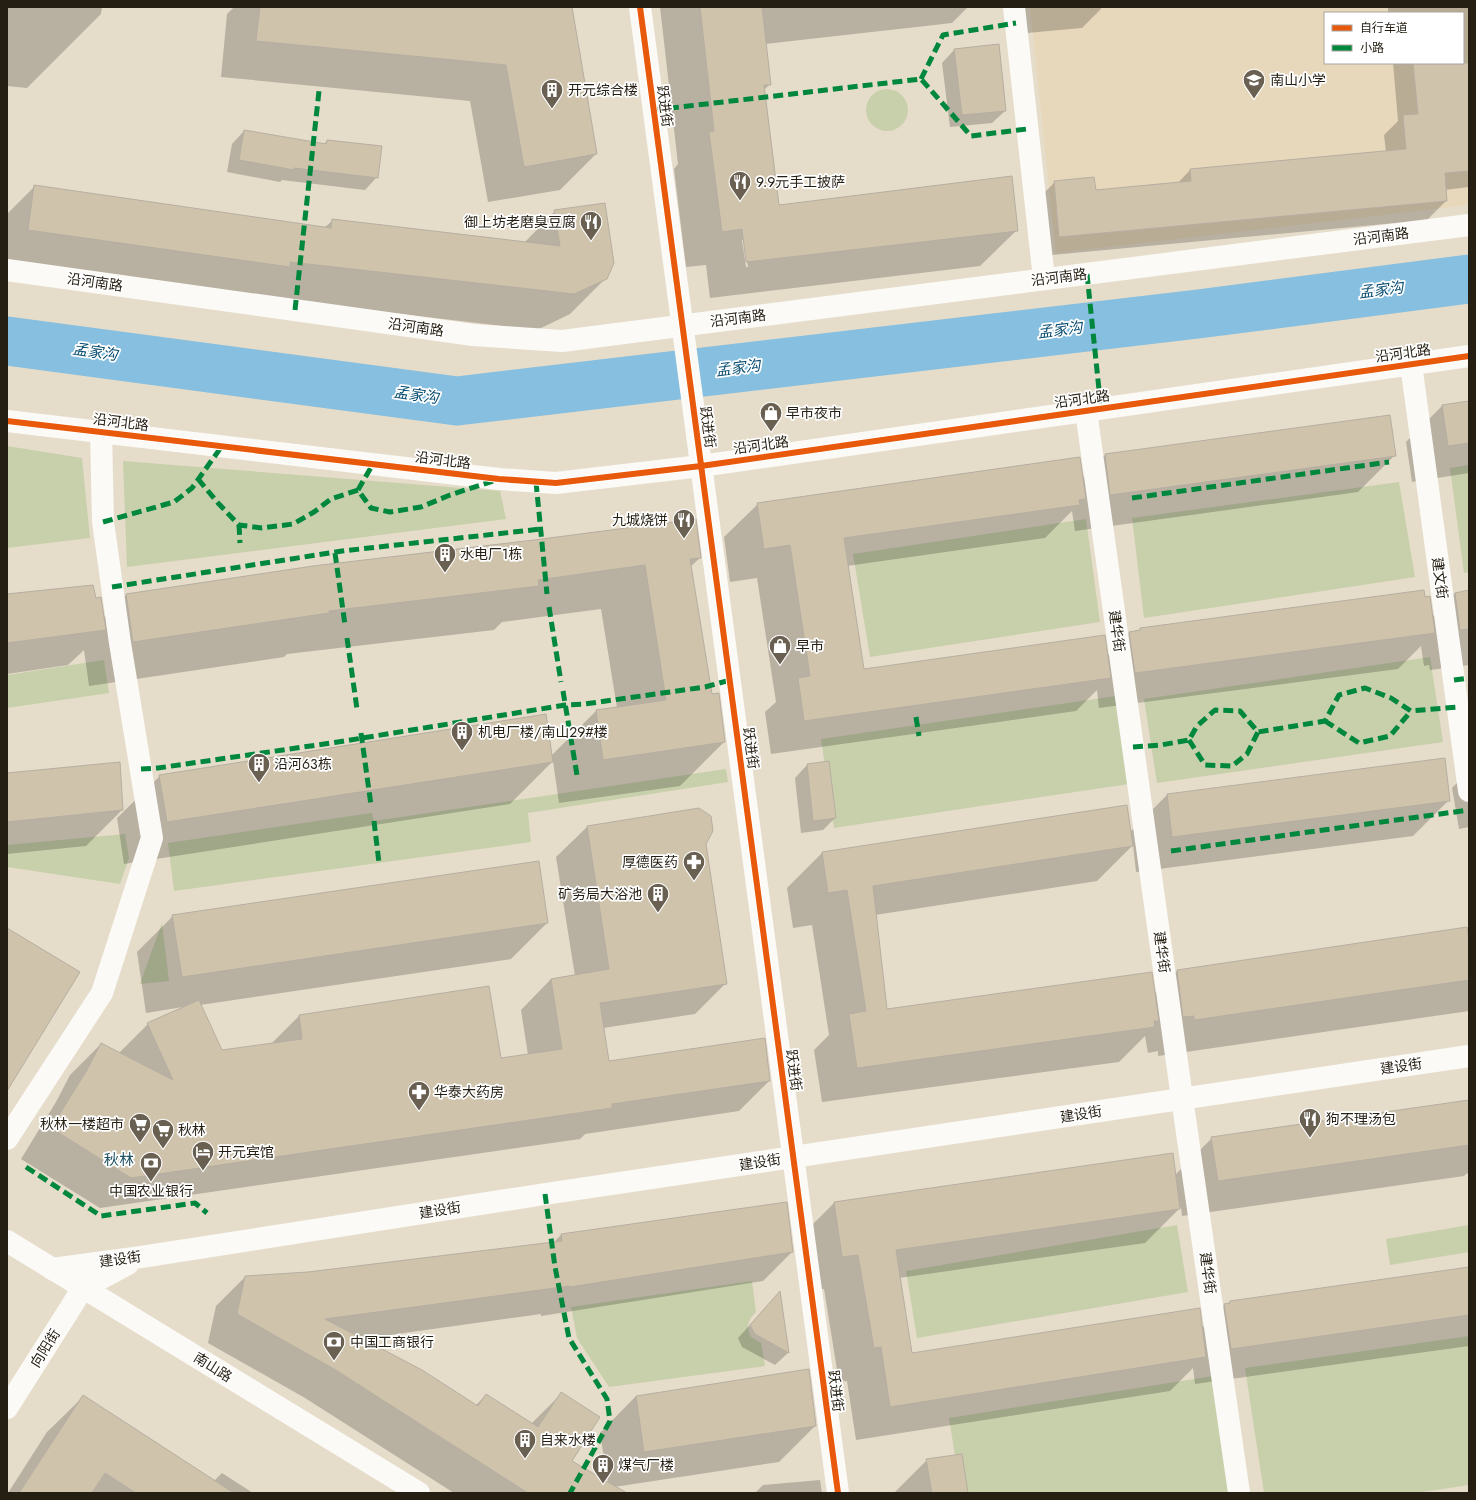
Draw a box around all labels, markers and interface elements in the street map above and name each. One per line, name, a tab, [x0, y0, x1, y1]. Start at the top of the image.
legend	[1324, 12, 1464, 64]
text: 自行车道	[1360, 19, 1408, 37]
text: 小路	[1360, 39, 1384, 57]
school or university icon: 南山小学	[1241, 67, 1267, 100]
place label: 南山小学	[1270, 70, 1326, 90]
building icon: 开元综合楼	[539, 77, 565, 110]
place label: 开元综合楼	[568, 80, 638, 100]
street label: 跃进街	[652, 84, 678, 128]
restaurant icon: 9.9元手工披萨	[727, 169, 753, 202]
place label: 9.9元手工披萨	[756, 172, 845, 192]
restaurant icon: 御上坊老磨臭豆腐	[578, 209, 604, 242]
place label: 御上坊老磨臭豆腐	[464, 212, 576, 232]
street label: 沿河南路	[1352, 223, 1410, 249]
street label: 沿河南路	[1030, 264, 1088, 290]
street label: 沿河南路	[66, 268, 124, 296]
water label: 孟家沟	[1357, 276, 1407, 304]
street label: 沿河南路	[709, 305, 767, 331]
street label: 沿河南路	[387, 313, 445, 341]
water label: 孟家沟	[1036, 316, 1086, 344]
water label: 孟家沟	[71, 338, 121, 366]
street label: 沿河北路	[1374, 339, 1432, 367]
water label: 孟家沟	[714, 354, 764, 382]
water label: 孟家沟	[392, 381, 442, 409]
street label: 沿河北路	[1053, 385, 1111, 413]
shop icon: 早市夜市	[758, 400, 784, 433]
place label: 早市夜市	[786, 403, 842, 423]
street label: 跃进街	[695, 405, 721, 449]
street label: 沿河北路	[92, 409, 150, 435]
street label: 沿河北路	[732, 431, 790, 459]
street label: 沿河北路	[414, 447, 472, 473]
restaurant icon: 九城烧饼	[671, 507, 697, 540]
place label: 九城烧饼	[612, 510, 668, 530]
building icon: 水电厂1栋	[432, 541, 458, 574]
place label: 水电厂1栋	[460, 544, 522, 564]
street label: 建文街	[1427, 556, 1453, 600]
street label: 建华街	[1104, 609, 1130, 653]
shop icon: 早市	[767, 633, 793, 666]
place label: 早市	[796, 636, 824, 656]
building icon: 机电厂楼/南山29#楼	[449, 719, 475, 752]
place label: 机电厂楼/南山29#楼	[478, 722, 608, 742]
street label: 跃进街	[738, 726, 764, 770]
building icon: 沿河63栋	[246, 751, 272, 784]
place label: 沿河63栋	[274, 754, 332, 774]
pharmacy icon: 厚德医药	[681, 849, 707, 882]
place label: 厚德医药	[622, 852, 678, 872]
building icon: 矿务局大浴池	[645, 881, 671, 914]
place label: 矿务局大浴池	[558, 884, 642, 904]
street label: 建华街	[1149, 930, 1175, 974]
street label: 跃进街	[781, 1048, 807, 1092]
street label: 建设街	[1379, 1053, 1423, 1079]
pharmacy icon: 华泰大药房	[406, 1079, 432, 1112]
place label: 华泰大药房	[434, 1082, 504, 1102]
street label: 建设街	[1059, 1101, 1103, 1127]
restaurant icon: 狗不理汤包	[1297, 1106, 1323, 1139]
place label: 狗不理汤包	[1326, 1109, 1396, 1129]
supermarket icon: 秋林一楼超市	[127, 1111, 153, 1144]
place label: 秋林一楼超市	[40, 1114, 124, 1134]
supermarket icon: 秋林	[150, 1117, 176, 1150]
place label: 秋林	[178, 1120, 206, 1140]
hotel icon: 开元宾馆	[190, 1139, 216, 1172]
place label: 开元宾馆	[218, 1142, 274, 1162]
district label: 秋林	[104, 1149, 134, 1171]
street label: 建设街	[738, 1149, 782, 1175]
bank icon: 中国农业银行	[138, 1150, 164, 1183]
place label: 中国农业银行	[109, 1181, 193, 1201]
street label: 建设街	[418, 1197, 462, 1223]
street label: 建设街	[98, 1246, 142, 1272]
street label: 建华街	[1195, 1251, 1221, 1295]
street label: 向阳街	[25, 1325, 65, 1371]
bank icon: 中国工商银行	[321, 1329, 347, 1362]
place label: 中国工商银行	[350, 1332, 434, 1352]
street label: 南山路	[190, 1347, 236, 1387]
street label: 跃进街	[824, 1369, 848, 1413]
building icon: 自来水楼	[512, 1427, 538, 1460]
place label: 自来水楼	[540, 1430, 596, 1450]
building icon: 煤气厂楼	[590, 1452, 616, 1485]
place label: 煤气厂楼	[618, 1455, 674, 1475]

